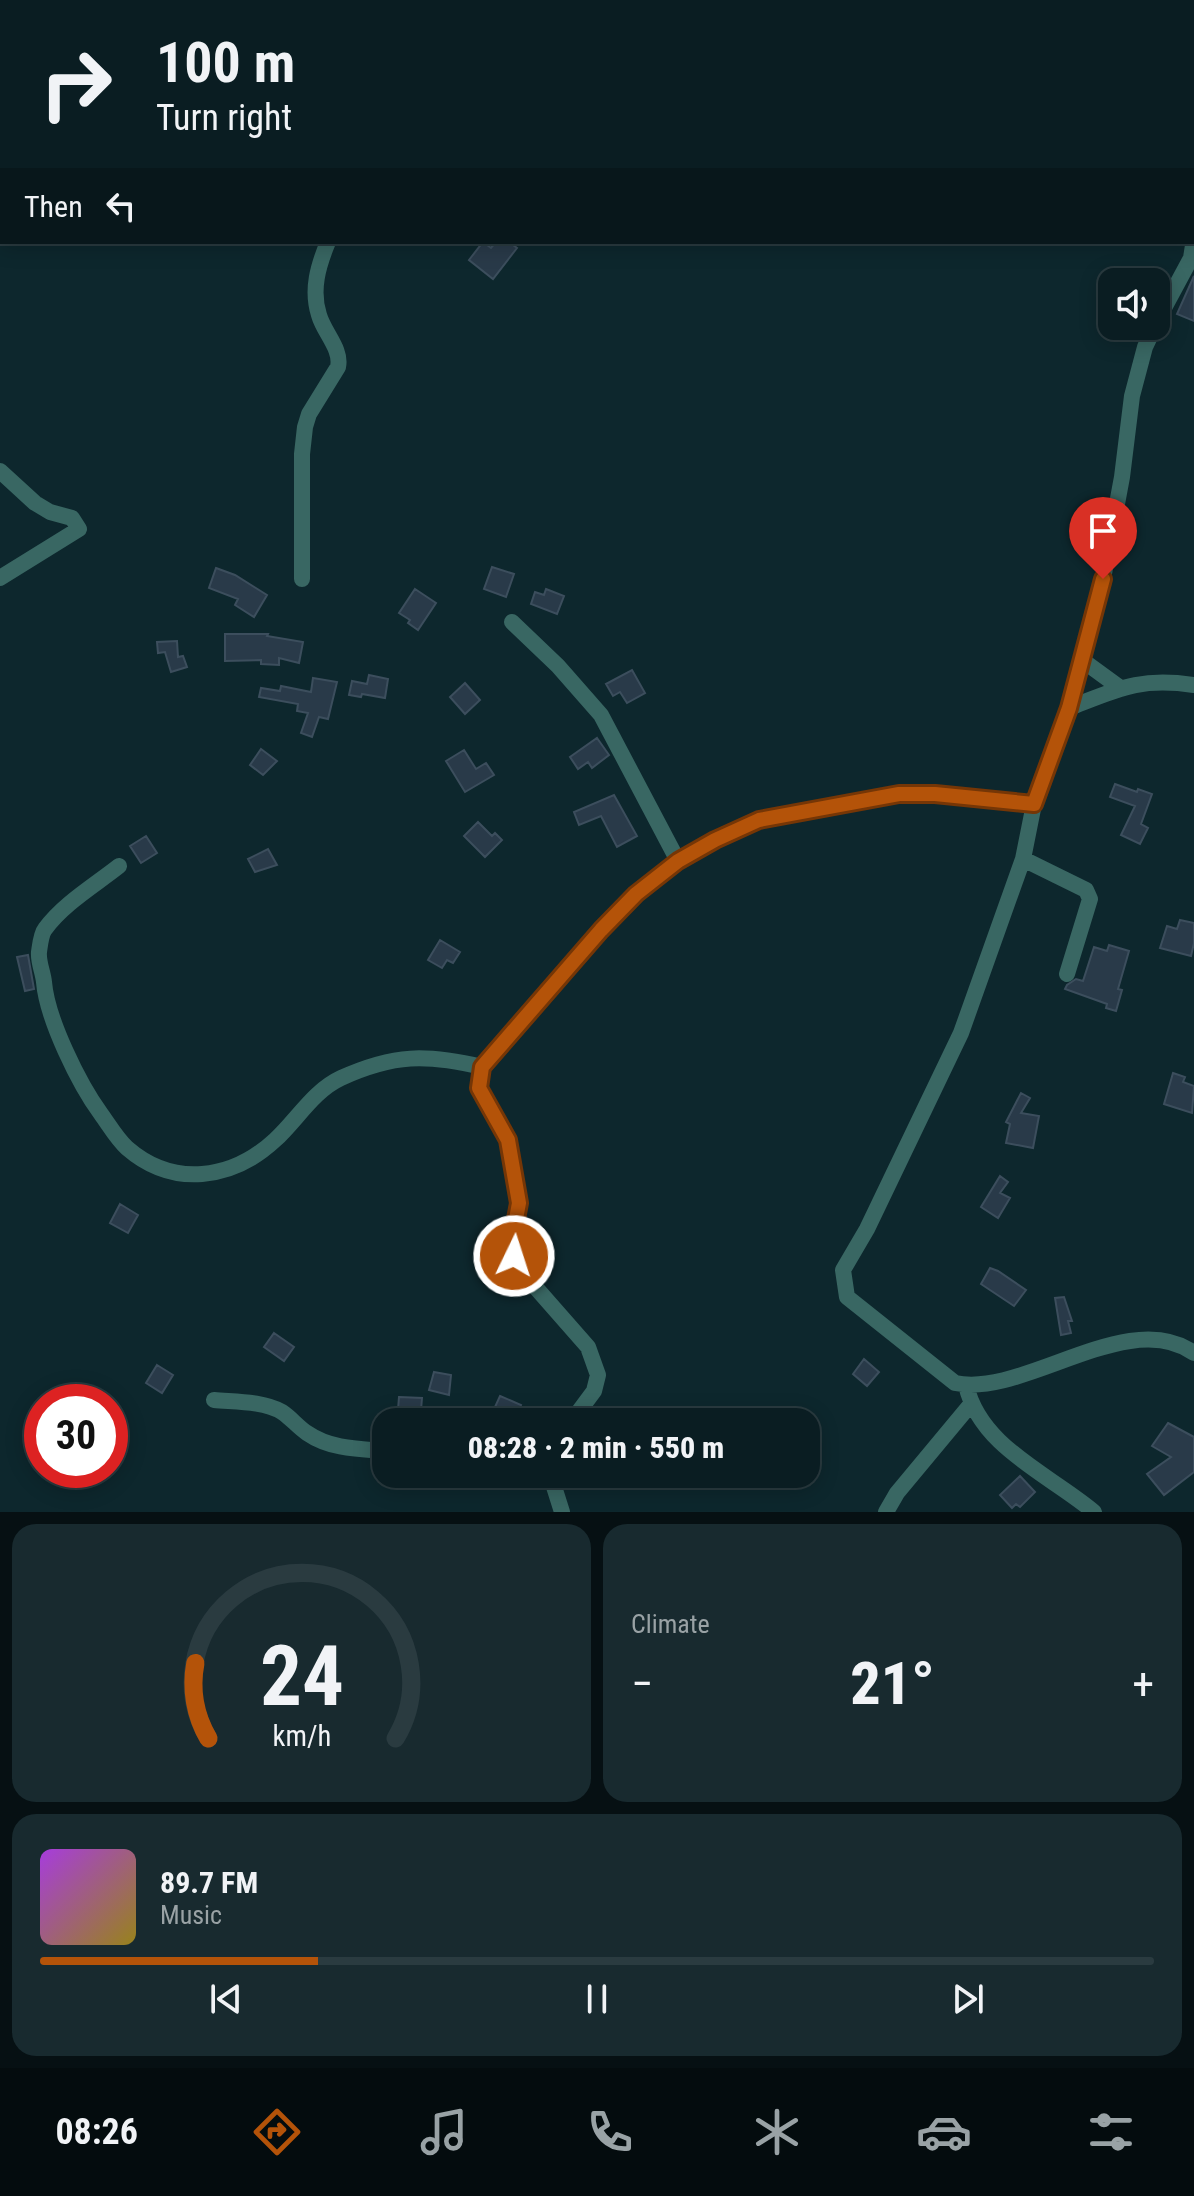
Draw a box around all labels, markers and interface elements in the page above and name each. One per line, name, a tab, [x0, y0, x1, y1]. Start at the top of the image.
text: 100 m	[156, 30, 295, 96]
icon: right	[24, 32, 128, 136]
text: Turn right	[156, 97, 292, 139]
icon: left	[99, 184, 143, 228]
text: Then	[24, 189, 83, 224]
map controls	[1098, 268, 1170, 340]
button: sound	[1098, 268, 1170, 340]
pin	[1069, 497, 1137, 579]
icon: arrive	[1081, 509, 1125, 553]
position arrow	[472, 1214, 556, 1298]
speed limit sign: 30	[24, 1384, 128, 1488]
text: 08:28 · 2 min · 550 m	[468, 1430, 724, 1465]
text: Climate	[631, 1609, 710, 1639]
text: 24	[259, 1628, 344, 1725]
text: 21°	[850, 1648, 935, 1719]
text: −	[631, 1658, 653, 1710]
text: +	[1132, 1658, 1154, 1710]
text: km/h	[272, 1719, 331, 1753]
text: 89.7 FM	[160, 1865, 258, 1900]
text: Music	[160, 1900, 222, 1930]
icon: previous	[204, 1977, 248, 2021]
icon: pause	[575, 1977, 619, 2021]
icon: next	[946, 1977, 990, 2021]
icon: directions	[249, 2104, 305, 2160]
icon: music	[416, 2104, 472, 2160]
icon: phone	[582, 2104, 638, 2160]
icon: climate	[749, 2104, 805, 2160]
icon: car	[916, 2104, 972, 2160]
icon: filters	[1083, 2104, 1139, 2160]
text: 08:26	[55, 2111, 138, 2153]

